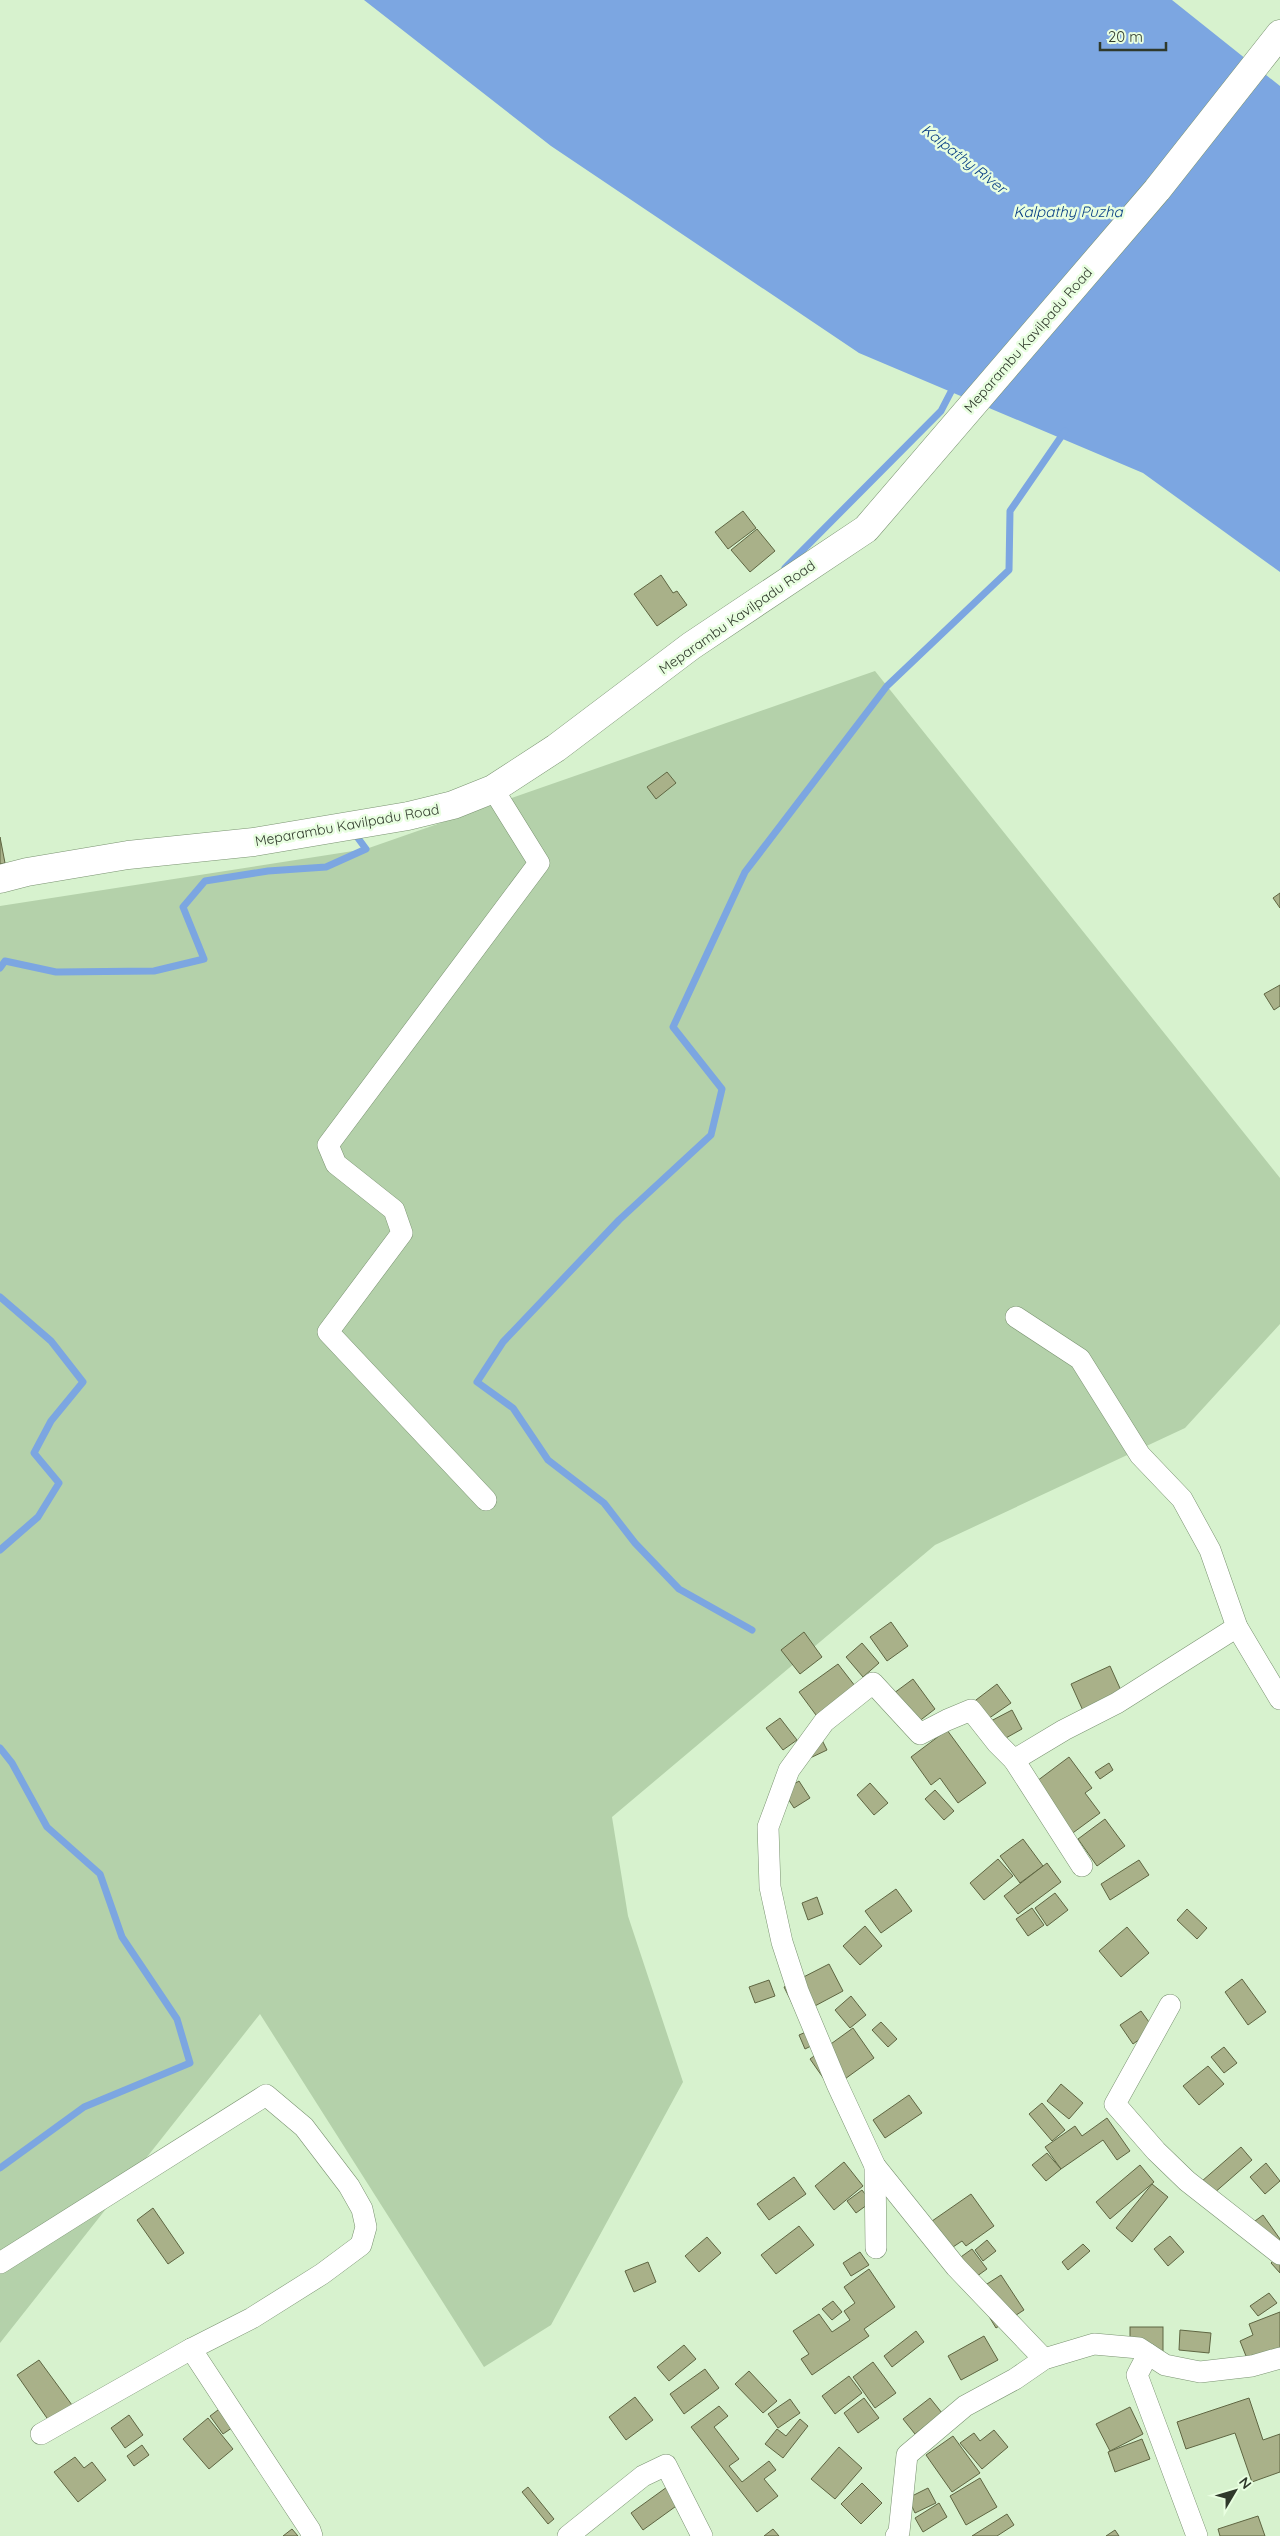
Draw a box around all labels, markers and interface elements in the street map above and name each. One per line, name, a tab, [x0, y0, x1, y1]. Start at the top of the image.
scale bar	[1100, 20, 1166, 52]
text: 20 m	[1108, 27, 1143, 46]
water label: Kalpathy River	[918, 120, 1012, 199]
water label: Kalpathy Puzha	[1013, 202, 1124, 221]
street label: Meparambu Kavilpadu Road	[960, 264, 1096, 416]
street label: Meparambu Kavilpadu Road	[655, 556, 819, 678]
street label: Meparambu Kavilpadu Road	[253, 800, 441, 850]
north arrow	[1210, 2466, 1260, 2516]
text: N	[1235, 2473, 1256, 2493]

